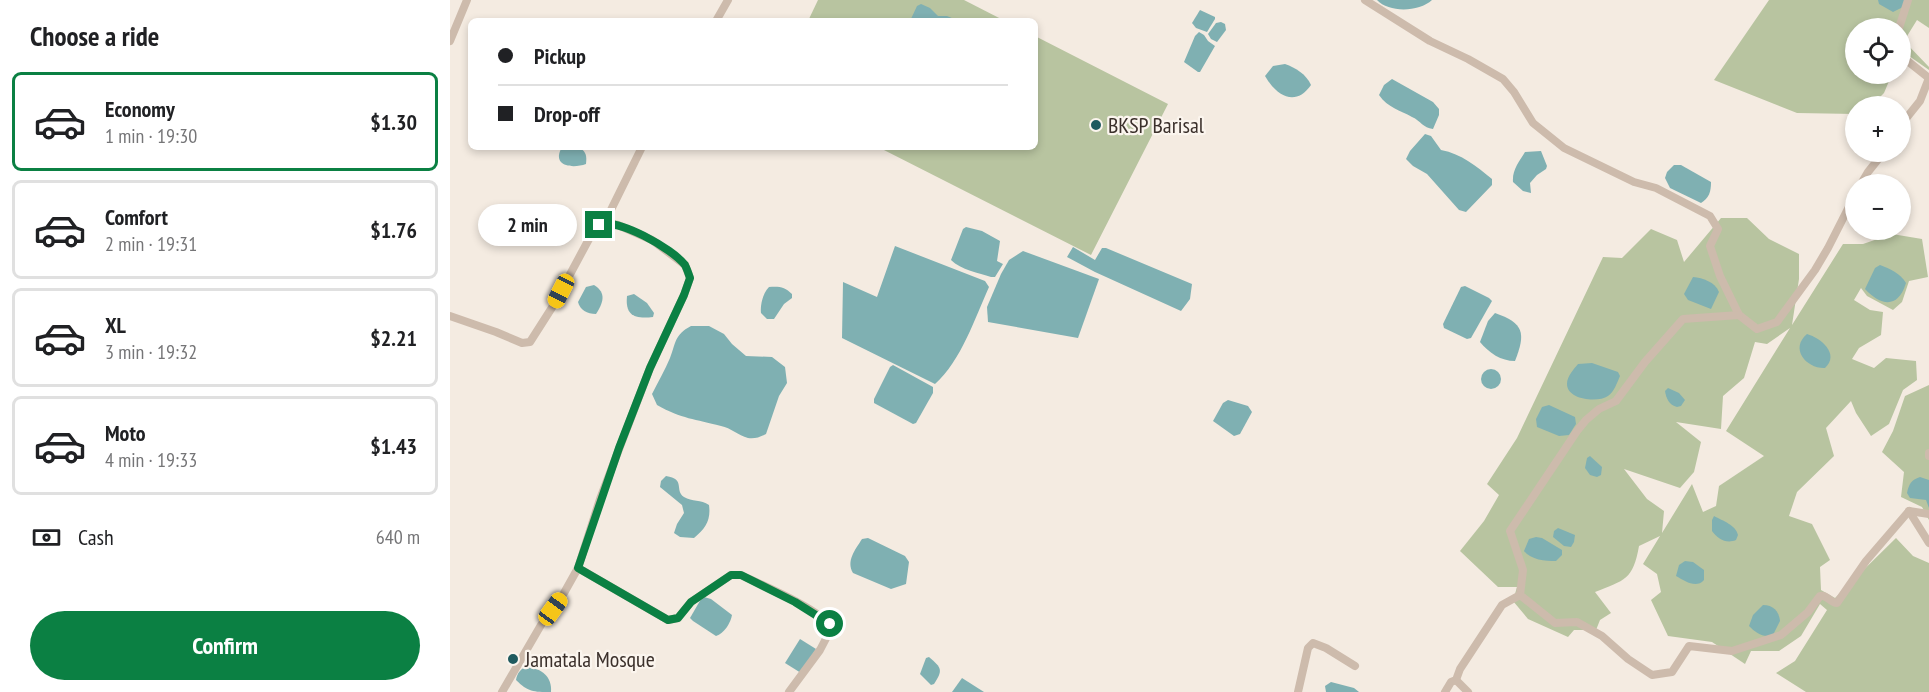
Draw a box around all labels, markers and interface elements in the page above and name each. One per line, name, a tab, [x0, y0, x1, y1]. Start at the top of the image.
map controls	[1845, 18, 1911, 240]
button: locate	[1845, 18, 1911, 84]
text: Choose a ride	[30, 19, 159, 53]
text: Pickup	[534, 42, 586, 70]
icon: car	[33, 95, 87, 149]
text: Economy	[105, 95, 175, 123]
button: +	[1845, 96, 1911, 162]
text: Drop-off	[534, 100, 600, 128]
text: $1.30	[370, 108, 417, 136]
place label: BKSP Barisal	[1108, 111, 1205, 139]
marker: BKSP Barisal	[1089, 118, 1103, 132]
text: 1 min · 19:30	[105, 123, 197, 149]
button: −	[1845, 174, 1911, 240]
icon: car	[33, 203, 87, 257]
text: Comfort	[105, 203, 168, 231]
callout: 2 min	[479, 204, 578, 246]
route end	[585, 211, 612, 238]
text: 2 min	[507, 212, 548, 238]
text: $1.76	[370, 216, 417, 244]
text: 2 min · 19:31	[105, 231, 197, 257]
car	[545, 271, 577, 311]
icon: car	[33, 311, 87, 365]
text: XL	[105, 311, 126, 339]
text: $2.21	[370, 324, 417, 352]
text: 3 min · 19:32	[105, 339, 197, 365]
icon: car	[33, 419, 87, 473]
text: Moto	[105, 419, 146, 447]
text: $1.43	[370, 432, 417, 460]
text: 4 min · 19:33	[105, 447, 197, 473]
icon: cash	[30, 521, 63, 554]
text: Cash	[78, 523, 114, 551]
text: 640 m	[376, 524, 420, 550]
car	[535, 589, 571, 629]
route start	[816, 610, 843, 637]
button: Confirm	[30, 611, 420, 680]
place label: Jamatala Mosque	[524, 645, 655, 673]
marker: Jamatala Mosque	[506, 652, 520, 666]

